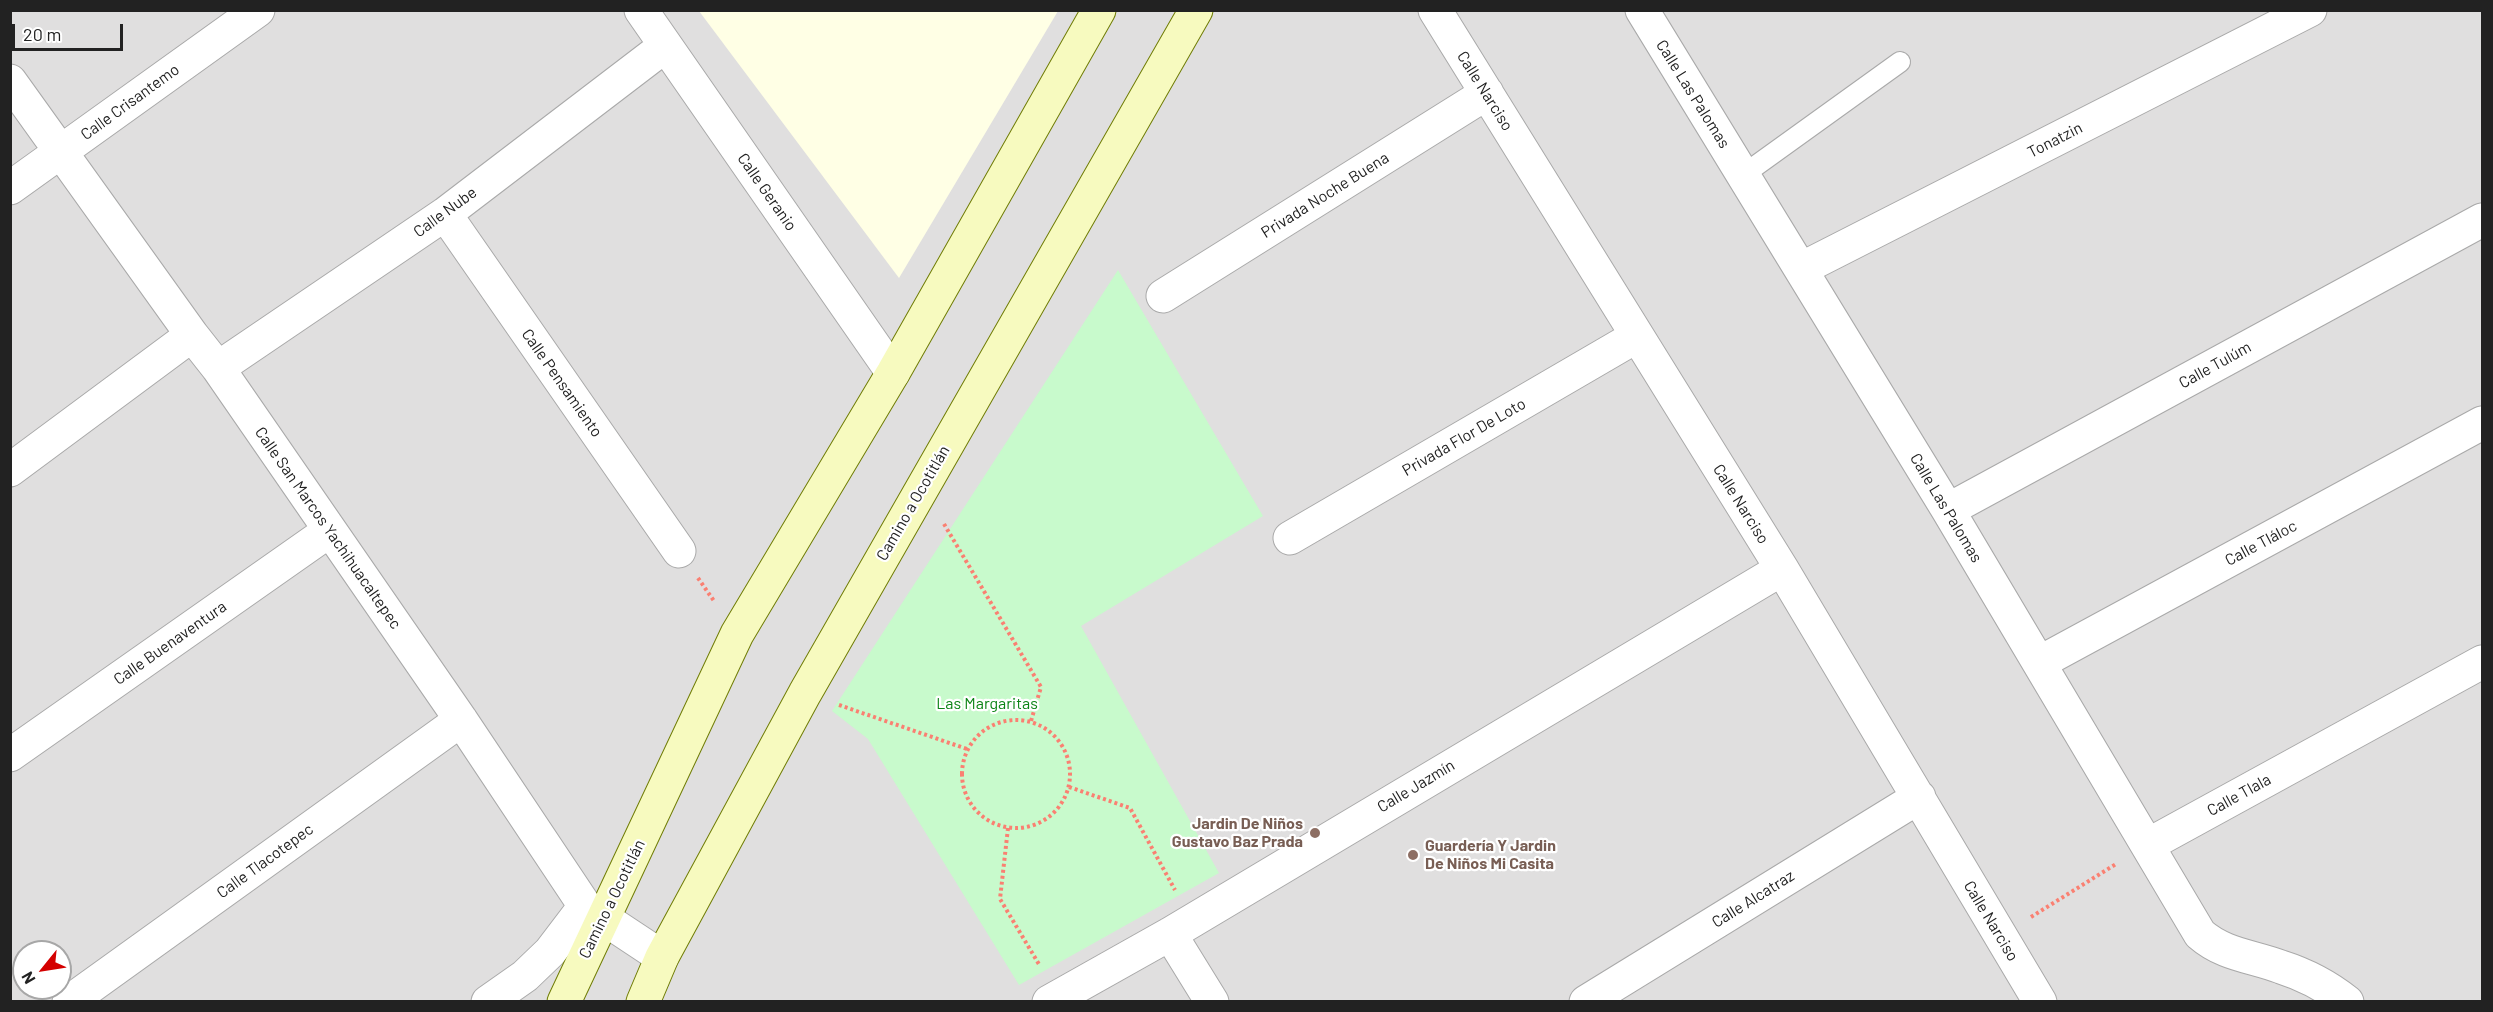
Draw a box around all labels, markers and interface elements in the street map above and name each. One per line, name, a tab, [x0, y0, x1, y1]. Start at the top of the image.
scale bar	[15, 12, 126, 50]
text: 20 m	[23, 23, 61, 45]
street label: Calle Las Palomas	[1652, 36, 1734, 152]
street label: Calle Narciso	[1453, 48, 1517, 134]
street label: Calle Crisantemo	[77, 60, 183, 144]
street label: Tonatzin	[2024, 118, 2086, 162]
street label: Privada Noche Buena	[1258, 148, 1392, 242]
street label: Calle Geranio	[733, 149, 801, 235]
street label: Calle Nube	[410, 183, 480, 241]
street label: Calle Pensamiento	[517, 325, 607, 441]
street label: Calle Tulúm	[2176, 337, 2254, 393]
street label: Privada Flor De Loto	[1399, 394, 1529, 480]
street label: Calle San Marcos Yachihuacaltepec	[251, 423, 405, 633]
street label: Camino a Ocotitlán	[872, 442, 954, 564]
street label: Calle Las Palomas	[1906, 450, 1986, 566]
street label: Calle Narciso	[1709, 461, 1773, 547]
street label: Calle Tláloc	[2222, 516, 2300, 570]
street label: Calle Buenaventura	[110, 597, 230, 689]
park label: Las Margaritas	[936, 694, 1038, 714]
street label: Calle Jazmín	[1374, 755, 1458, 817]
street label: Calle Tlala	[2204, 770, 2274, 820]
place label: Jardin De Niños Gustavo Baz Prada	[1172, 814, 1303, 852]
street label: Calle Tlacotepec	[213, 820, 317, 902]
marker: Jardin De Niños Gustavo Baz Prada	[1308, 826, 1322, 840]
street label: Camino a Ocotitlán	[575, 836, 649, 962]
place label: Guardería Y Jardin De Niños Mi Casita	[1425, 836, 1556, 874]
marker: Guardería Y Jardin De Niños Mi Casita	[1406, 848, 1420, 862]
street label: Calle Alcatraz	[1708, 866, 1798, 932]
street label: Calle Narciso	[1959, 877, 2023, 965]
north arrow	[12, 940, 72, 1000]
text: N	[17, 969, 39, 988]

